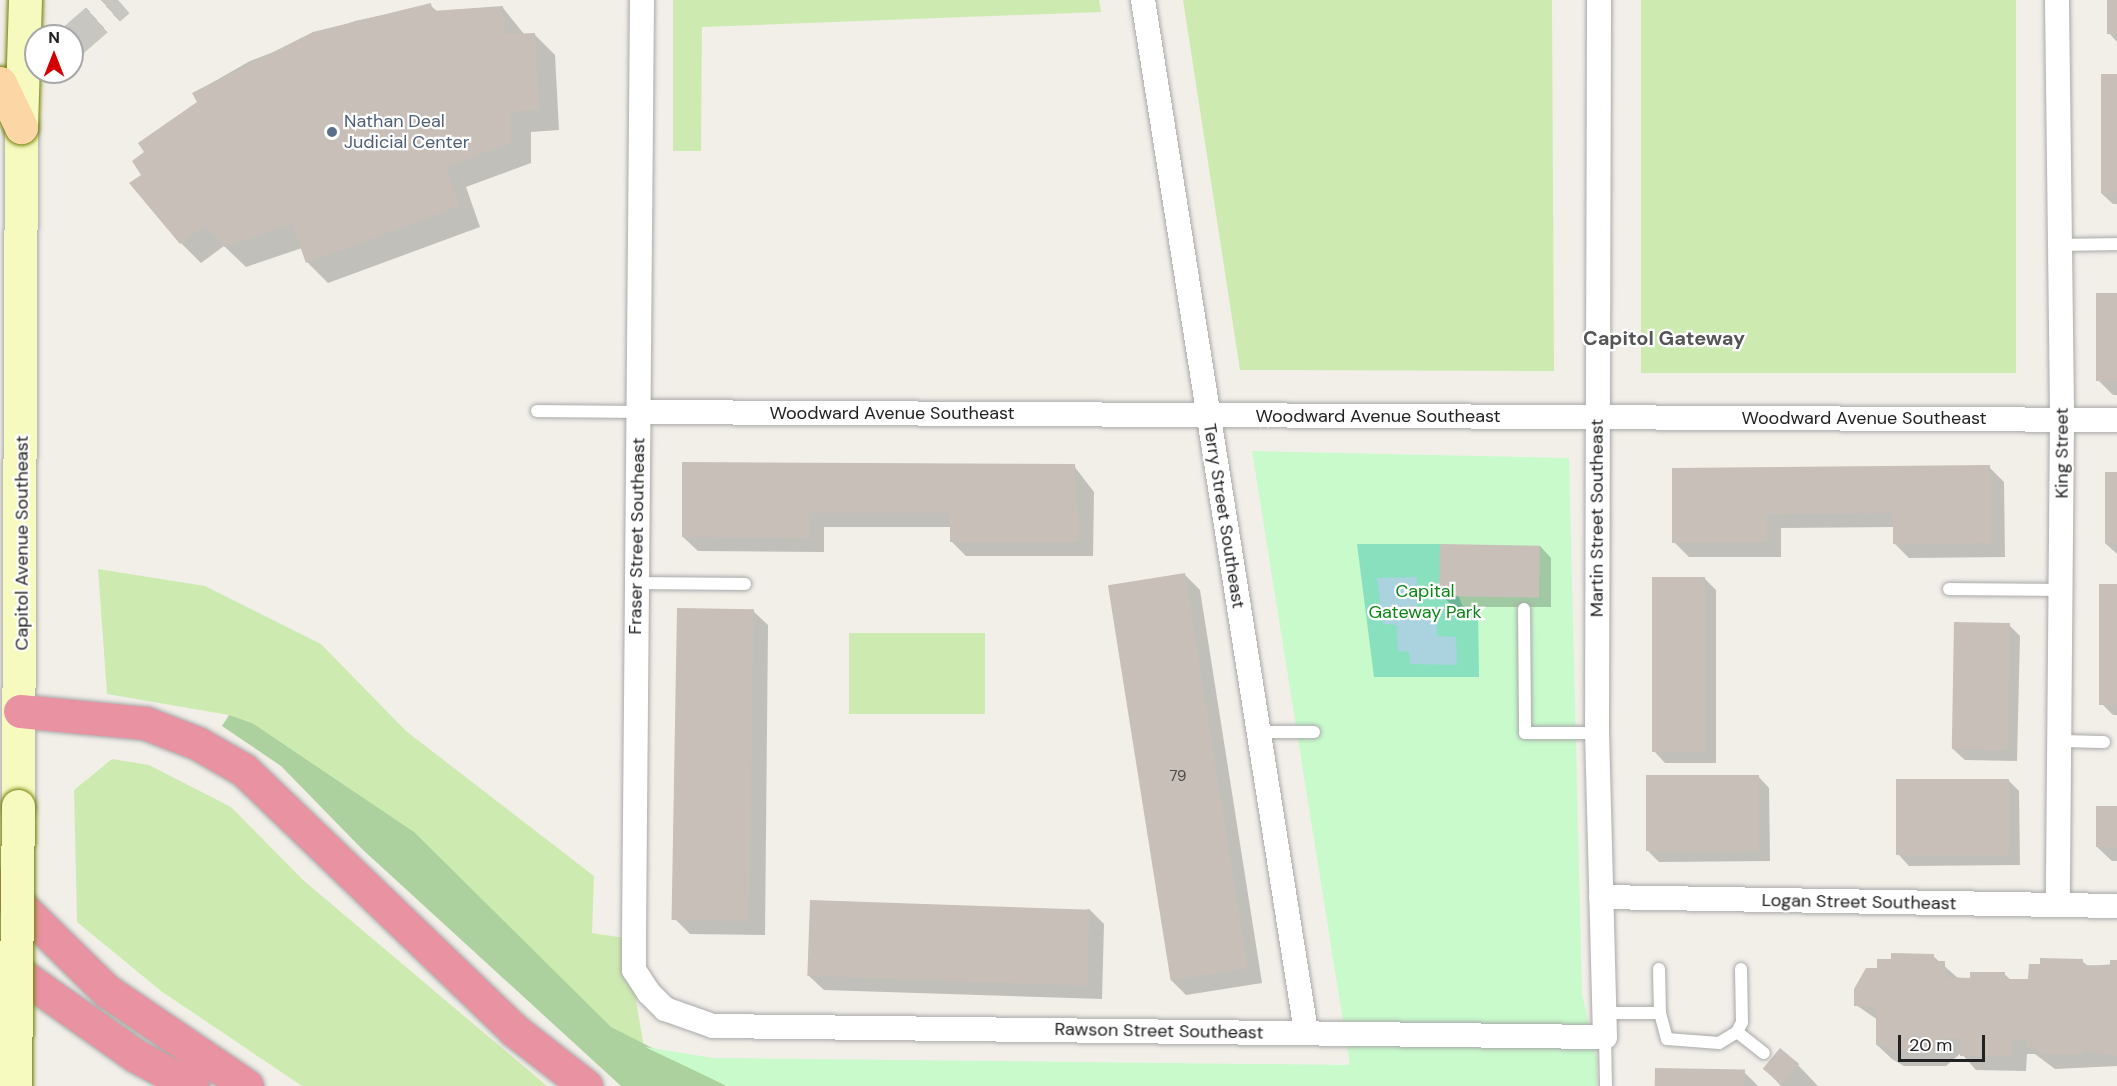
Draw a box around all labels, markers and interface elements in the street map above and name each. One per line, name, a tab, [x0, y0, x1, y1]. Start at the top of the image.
north arrow	[24, 24, 84, 84]
text: N	[48, 27, 60, 48]
place label: Nathan Deal Judicial Center	[344, 111, 469, 154]
marker: Nathan Deal Judicial Center	[325, 125, 339, 139]
district label: Capitol Gateway	[1583, 326, 1745, 350]
street label: Woodward Avenue Southeast	[769, 402, 1015, 424]
street label: Woodward Avenue Southeast	[1255, 405, 1501, 427]
street label: Woodward Avenue Southeast	[1741, 407, 1987, 429]
street label: King Street	[2051, 407, 2073, 499]
street label: Martin Street Southeast	[1586, 419, 1608, 617]
street label: Terry Street Southeast	[1199, 422, 1249, 610]
street label: Capitol Avenue Southeast	[11, 435, 33, 651]
street label: Fraser Street Southeast	[624, 437, 650, 635]
park label: Capital Gateway Park	[1368, 581, 1482, 624]
house number: 79	[1169, 768, 1187, 786]
street label: Logan Street Southeast	[1761, 890, 1957, 914]
street label: Rawson Street Southeast	[1054, 1018, 1264, 1044]
scale bar	[1901, 1023, 1988, 1061]
text: 20 m	[1909, 1033, 1952, 1057]

